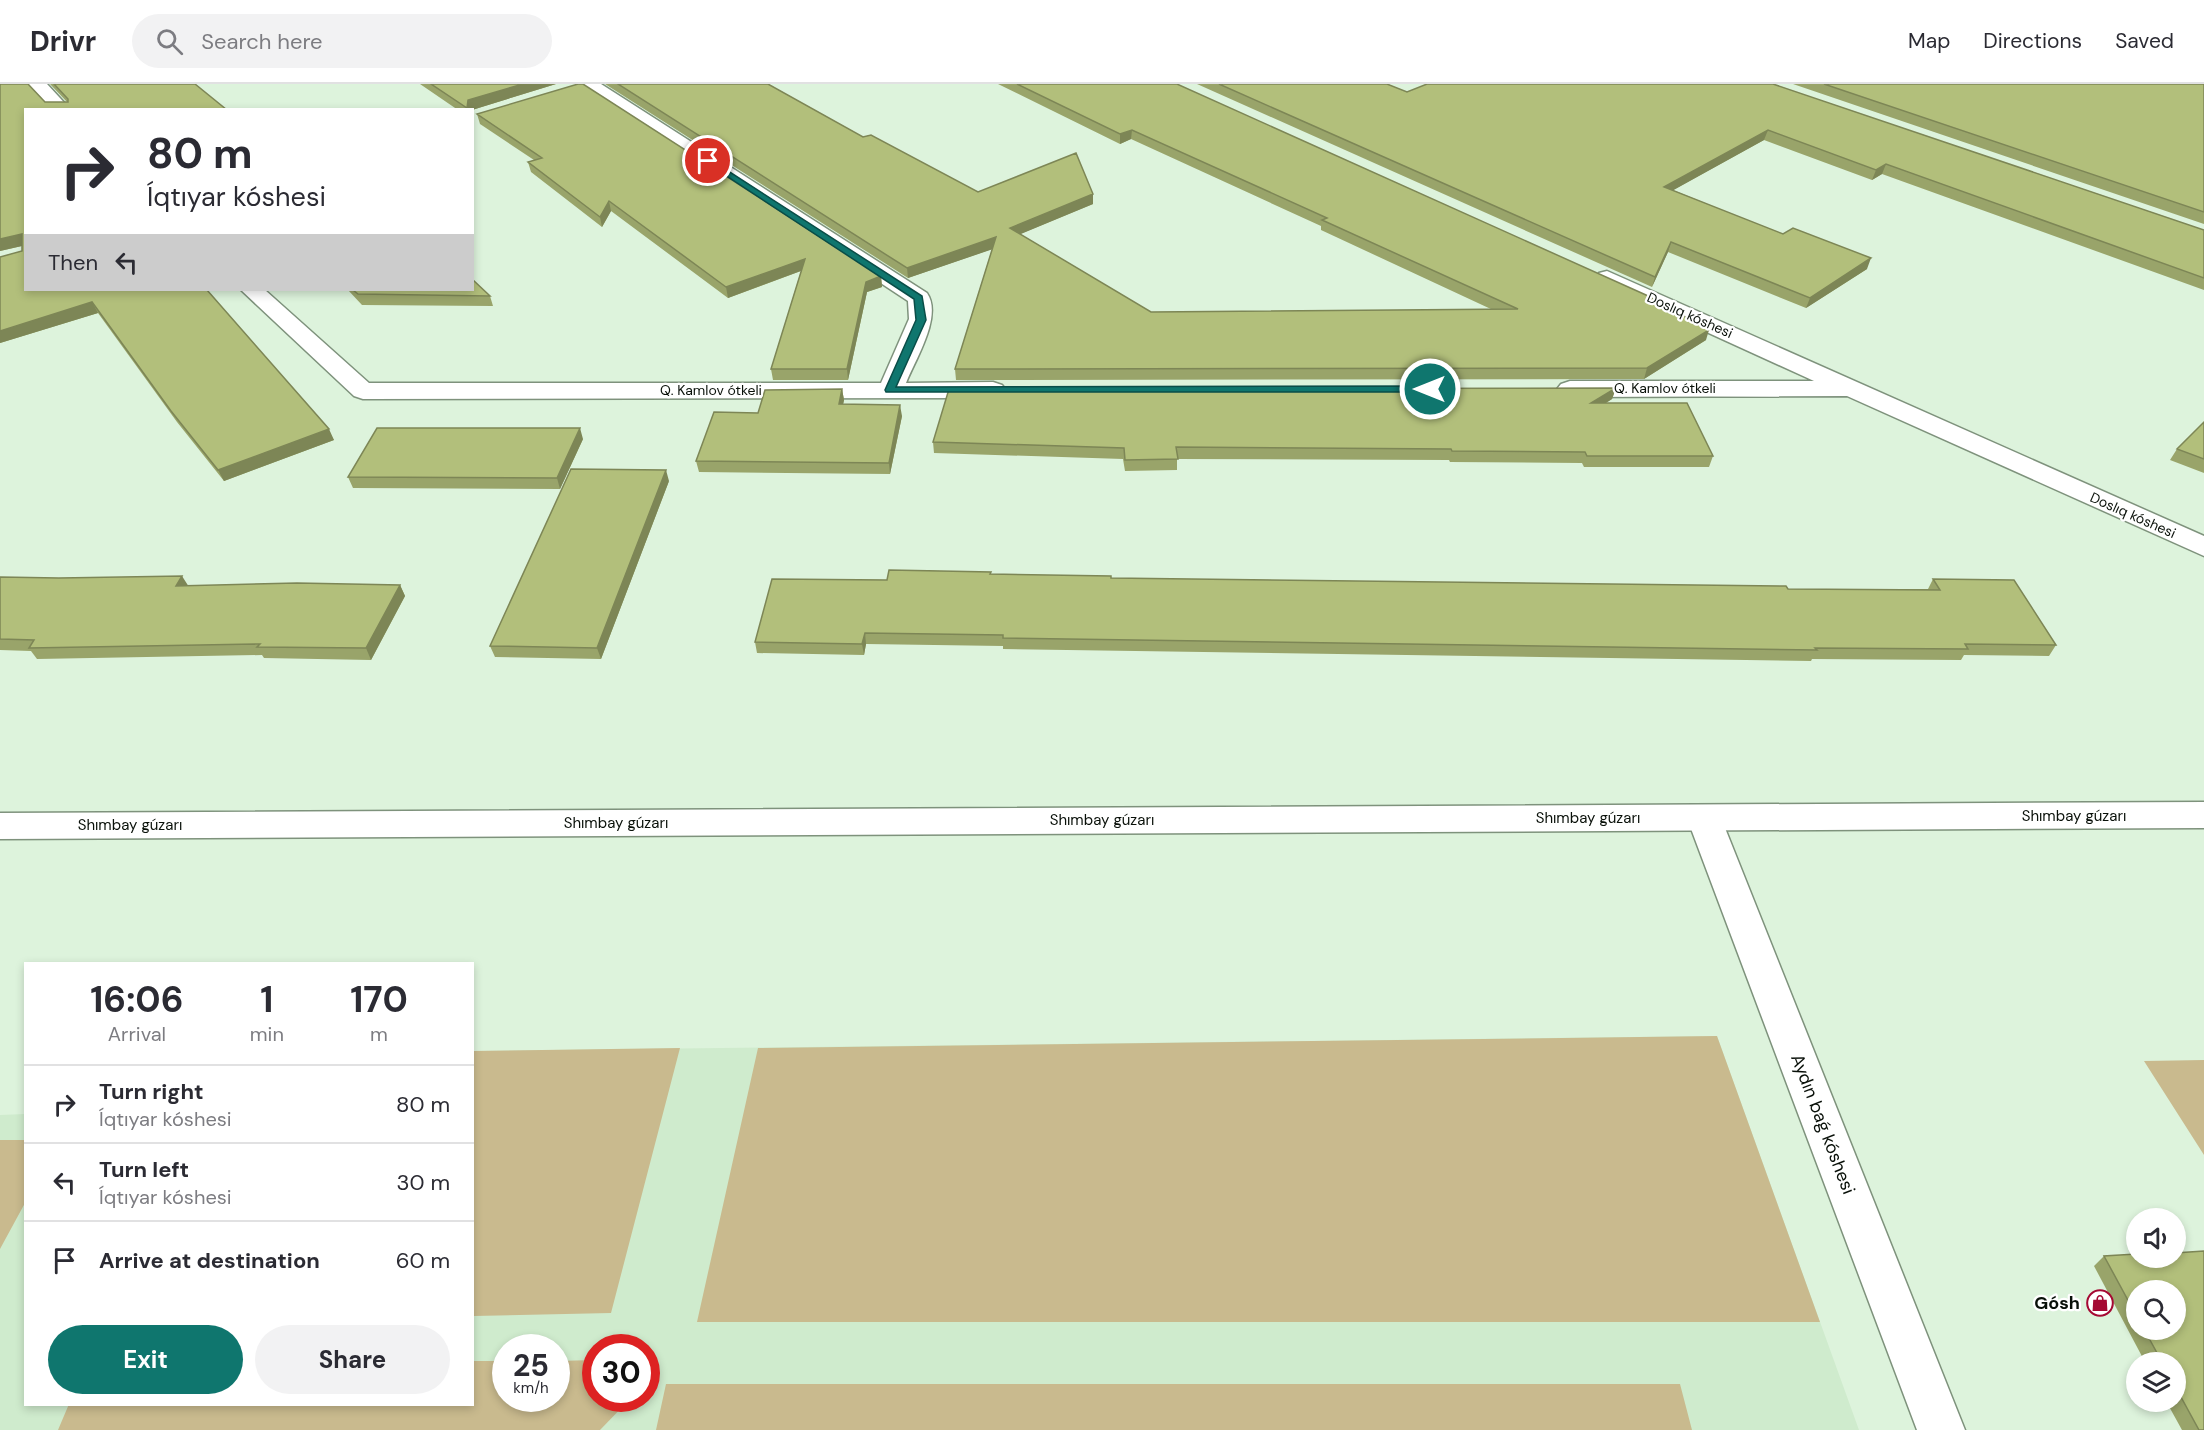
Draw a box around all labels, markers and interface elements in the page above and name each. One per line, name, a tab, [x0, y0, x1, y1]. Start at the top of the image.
search box	[132, 14, 552, 68]
text: Drivr	[30, 23, 96, 60]
icon: search	[153, 25, 186, 58]
text: Search here	[201, 27, 323, 56]
text: Map	[1908, 27, 1950, 55]
text: Directions	[1983, 27, 2082, 55]
text: Saved	[2115, 27, 2174, 55]
text: 80 m	[147, 126, 253, 181]
icon: right	[48, 132, 126, 210]
pin	[682, 135, 733, 186]
icon: arrive	[691, 144, 724, 177]
text: Íqtıyar kóshesi	[147, 179, 326, 214]
icon: left	[110, 246, 143, 279]
text: Then	[48, 248, 98, 277]
street label: Doslıq kóshesi	[1644, 288, 1736, 342]
position arrow	[1398, 357, 1462, 421]
street label: Q. Kamlov ótkeli	[1614, 379, 1716, 397]
street label: Q. Kamlov ótkeli	[660, 381, 762, 399]
street label: Doslıq kóshesi	[2087, 488, 2179, 542]
street label: Shımbay gúzarı	[2022, 806, 2126, 826]
street label: Shımbay gúzarı	[1536, 808, 1640, 828]
street label: Shımbay gúzarı	[1050, 810, 1154, 830]
street label: Shımbay gúzarı	[564, 813, 668, 833]
street label: Shımbay gúzarı	[78, 815, 182, 835]
text: 16:06	[90, 976, 184, 1023]
text: 1	[260, 976, 273, 1023]
text: 170	[350, 976, 408, 1023]
text: Arrival	[108, 1021, 166, 1047]
text: min	[250, 1021, 284, 1047]
text: m	[370, 1021, 388, 1047]
street label: Aydın baǵ kóshesi	[1785, 1050, 1861, 1198]
text: Turn right	[99, 1077, 204, 1106]
icon: right	[48, 1088, 81, 1121]
text: 80 m	[396, 1090, 450, 1119]
text: Íqtıyar kóshesi	[99, 1106, 232, 1132]
text: Turn left	[99, 1155, 189, 1184]
icon: left	[48, 1166, 81, 1199]
text: 30 m	[396, 1168, 450, 1197]
text: Íqtıyar kóshesi	[99, 1184, 232, 1210]
map controls	[2126, 1208, 2186, 1412]
button: sound	[2126, 1208, 2186, 1268]
icon: arrive	[48, 1244, 81, 1277]
text: Arrive at destination	[99, 1246, 320, 1275]
text: 60 m	[396, 1246, 450, 1275]
button: search	[2126, 1280, 2186, 1340]
shop icon: Gósh	[2085, 1288, 2115, 1318]
place label: Gósh	[2034, 1291, 2080, 1315]
button: Exit	[48, 1325, 243, 1394]
button: Share	[255, 1325, 450, 1394]
speed limit sign: 30	[582, 1334, 660, 1412]
text: 25	[513, 1346, 549, 1385]
button: layers	[2126, 1352, 2186, 1412]
text: km/h	[513, 1378, 549, 1398]

